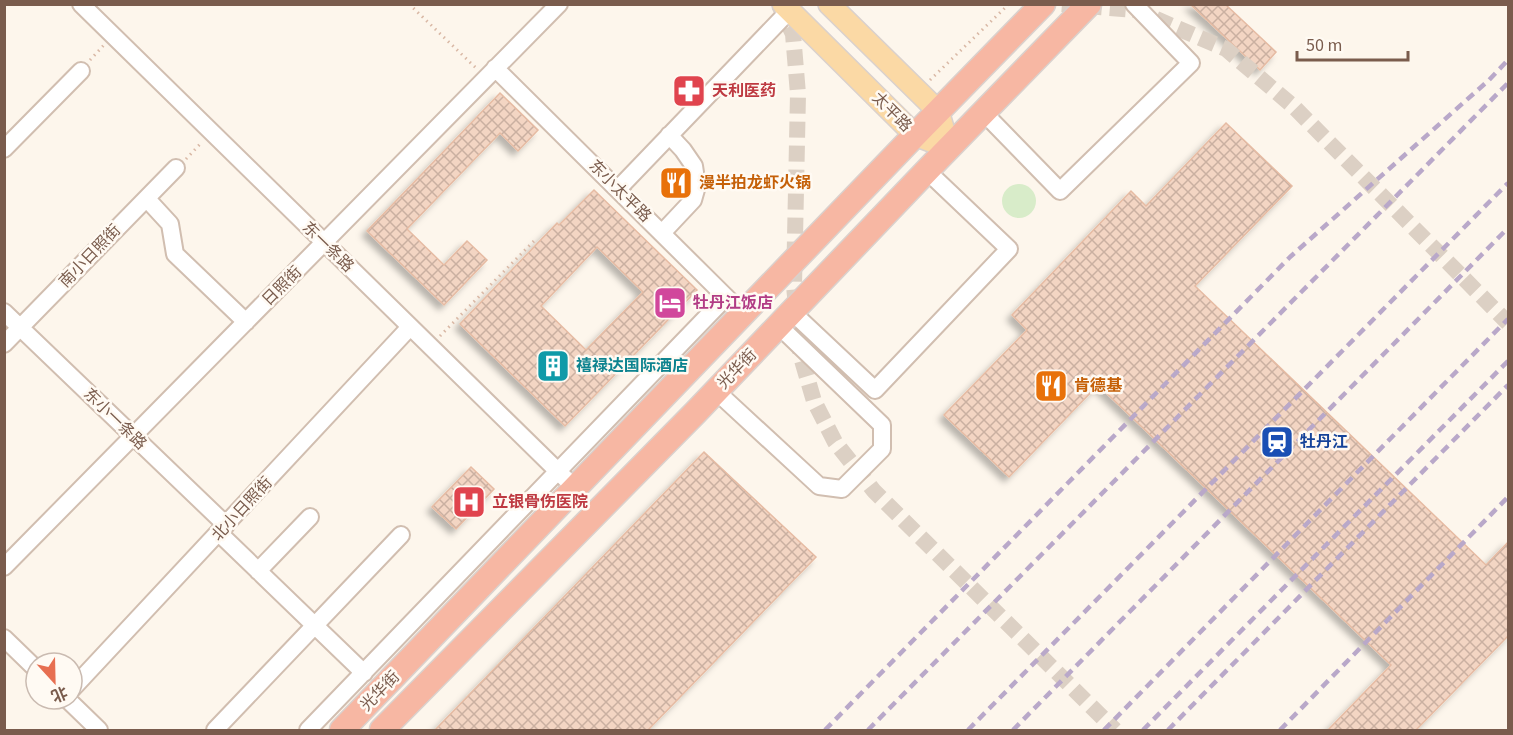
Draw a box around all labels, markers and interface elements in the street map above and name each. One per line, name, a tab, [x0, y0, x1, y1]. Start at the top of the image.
scale bar	[1297, 24, 1408, 62]
text: 50 m	[1306, 33, 1342, 58]
pharmacy icon: 天利医药	[671, 73, 707, 109]
place label: 天利医药	[712, 80, 776, 102]
street label: 太平路	[867, 87, 917, 137]
street label: 东小太平路	[584, 155, 656, 227]
restaurant icon: 漫半拍龙虾火锅	[658, 165, 694, 201]
place label: 漫半拍龙虾火锅	[699, 172, 811, 194]
street label: 东一条路	[297, 217, 359, 277]
street label: 南小日照街	[54, 220, 126, 292]
street label: 日照街	[257, 261, 307, 311]
hotel icon: 牡丹江饭店	[652, 285, 688, 321]
place label: 牡丹江饭店	[693, 292, 773, 314]
street label: 光华街	[712, 344, 762, 394]
building icon: 禧禄达国际酒店	[535, 348, 571, 384]
place label: 禧禄达国际酒店	[576, 355, 688, 377]
restaurant icon: 肯德基	[1033, 368, 1069, 404]
place label: 肯德基	[1074, 375, 1123, 397]
street label: 东小一条路	[79, 383, 151, 455]
station icon: 牡丹江	[1259, 424, 1295, 460]
place label: 牡丹江	[1300, 431, 1348, 453]
street label: 北小日照街	[207, 472, 277, 546]
hospital icon: 立银骨伤医院	[451, 484, 487, 520]
place label: 立银骨伤医院	[492, 491, 588, 513]
north arrow	[24, 651, 84, 711]
street label: 光华街	[355, 666, 405, 716]
text: 北	[48, 681, 71, 707]

